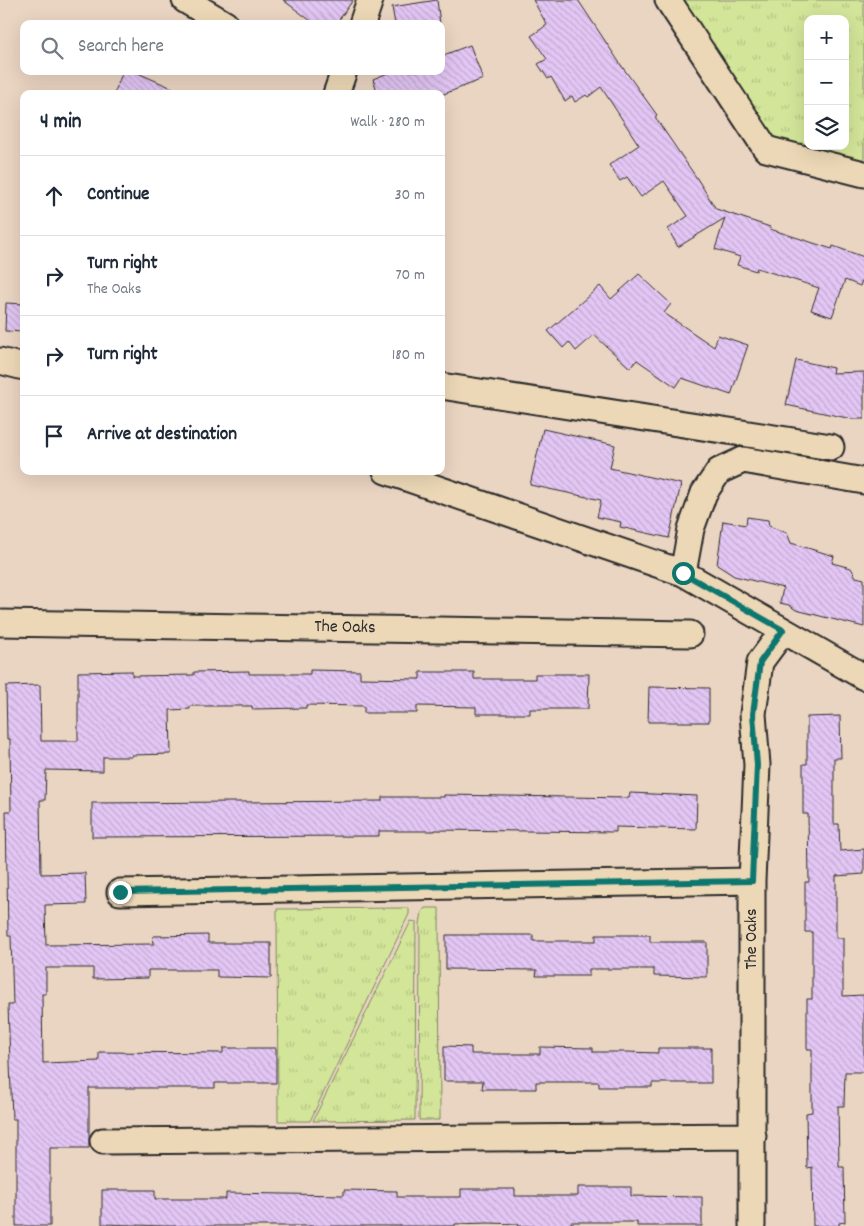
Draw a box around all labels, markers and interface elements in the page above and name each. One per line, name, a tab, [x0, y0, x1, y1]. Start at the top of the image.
map controls	[804, 15, 849, 150]
button: +	[804, 15, 849, 60]
search box	[20, 20, 445, 75]
icon: search	[38, 34, 66, 62]
text: Search here	[78, 34, 164, 61]
button: −	[804, 60, 849, 105]
button: layers	[804, 105, 849, 150]
text: 4 min	[40, 108, 82, 138]
text: Walk · 280 m	[350, 111, 425, 134]
icon: ahead	[40, 182, 68, 210]
text: Continue	[87, 182, 149, 209]
text: 30 m	[395, 184, 425, 207]
text: Turn right	[87, 251, 158, 278]
icon: right	[40, 262, 68, 290]
text: 70 m	[395, 264, 425, 287]
text: The Oaks	[87, 278, 141, 301]
icon: right	[40, 342, 68, 370]
text: Turn right	[87, 342, 158, 369]
text: 180 m	[392, 344, 425, 367]
icon: arrive	[40, 422, 68, 450]
text: Arrive at destination	[87, 422, 237, 449]
route start	[672, 562, 695, 585]
street label: The Oaks	[314, 615, 376, 641]
route end	[109, 881, 132, 904]
street label: The Oaks	[740, 908, 765, 970]

